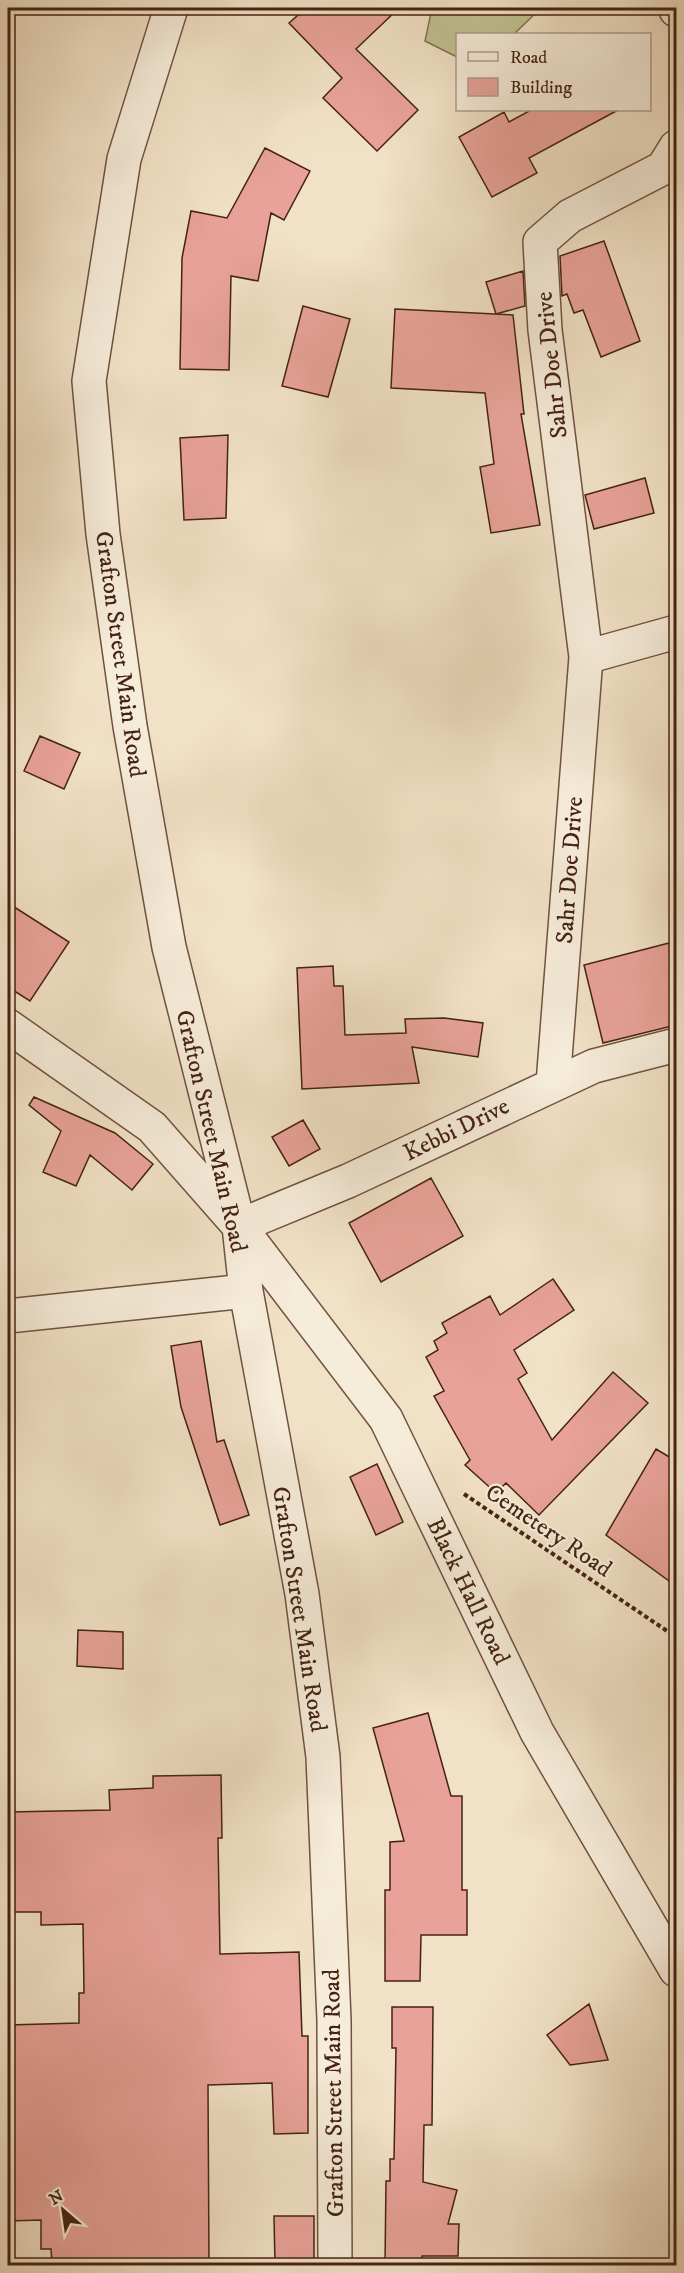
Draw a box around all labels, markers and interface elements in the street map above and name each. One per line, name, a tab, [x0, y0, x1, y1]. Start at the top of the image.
legend	[456, 33, 651, 111]
text: Road	[510, 47, 547, 69]
text: Building	[510, 77, 572, 99]
street label: Sahr Doe Drive	[529, 290, 575, 440]
street label: Grafton Street Main Road	[88, 529, 152, 779]
street label: Sahr Doe Drive	[550, 795, 590, 945]
street label: Grafton Street Main Road	[168, 1007, 254, 1256]
street label: Kebbi Drive	[399, 1091, 514, 1168]
street label: Cemetery Road	[479, 1477, 618, 1584]
street label: Grafton Street Main Road	[265, 1484, 333, 1734]
street label: Black Hall Road	[420, 1513, 517, 1670]
street label: Grafton Street Main Road	[317, 1969, 351, 2217]
north arrow	[33, 2180, 93, 2240]
text: N	[46, 2186, 67, 2210]

